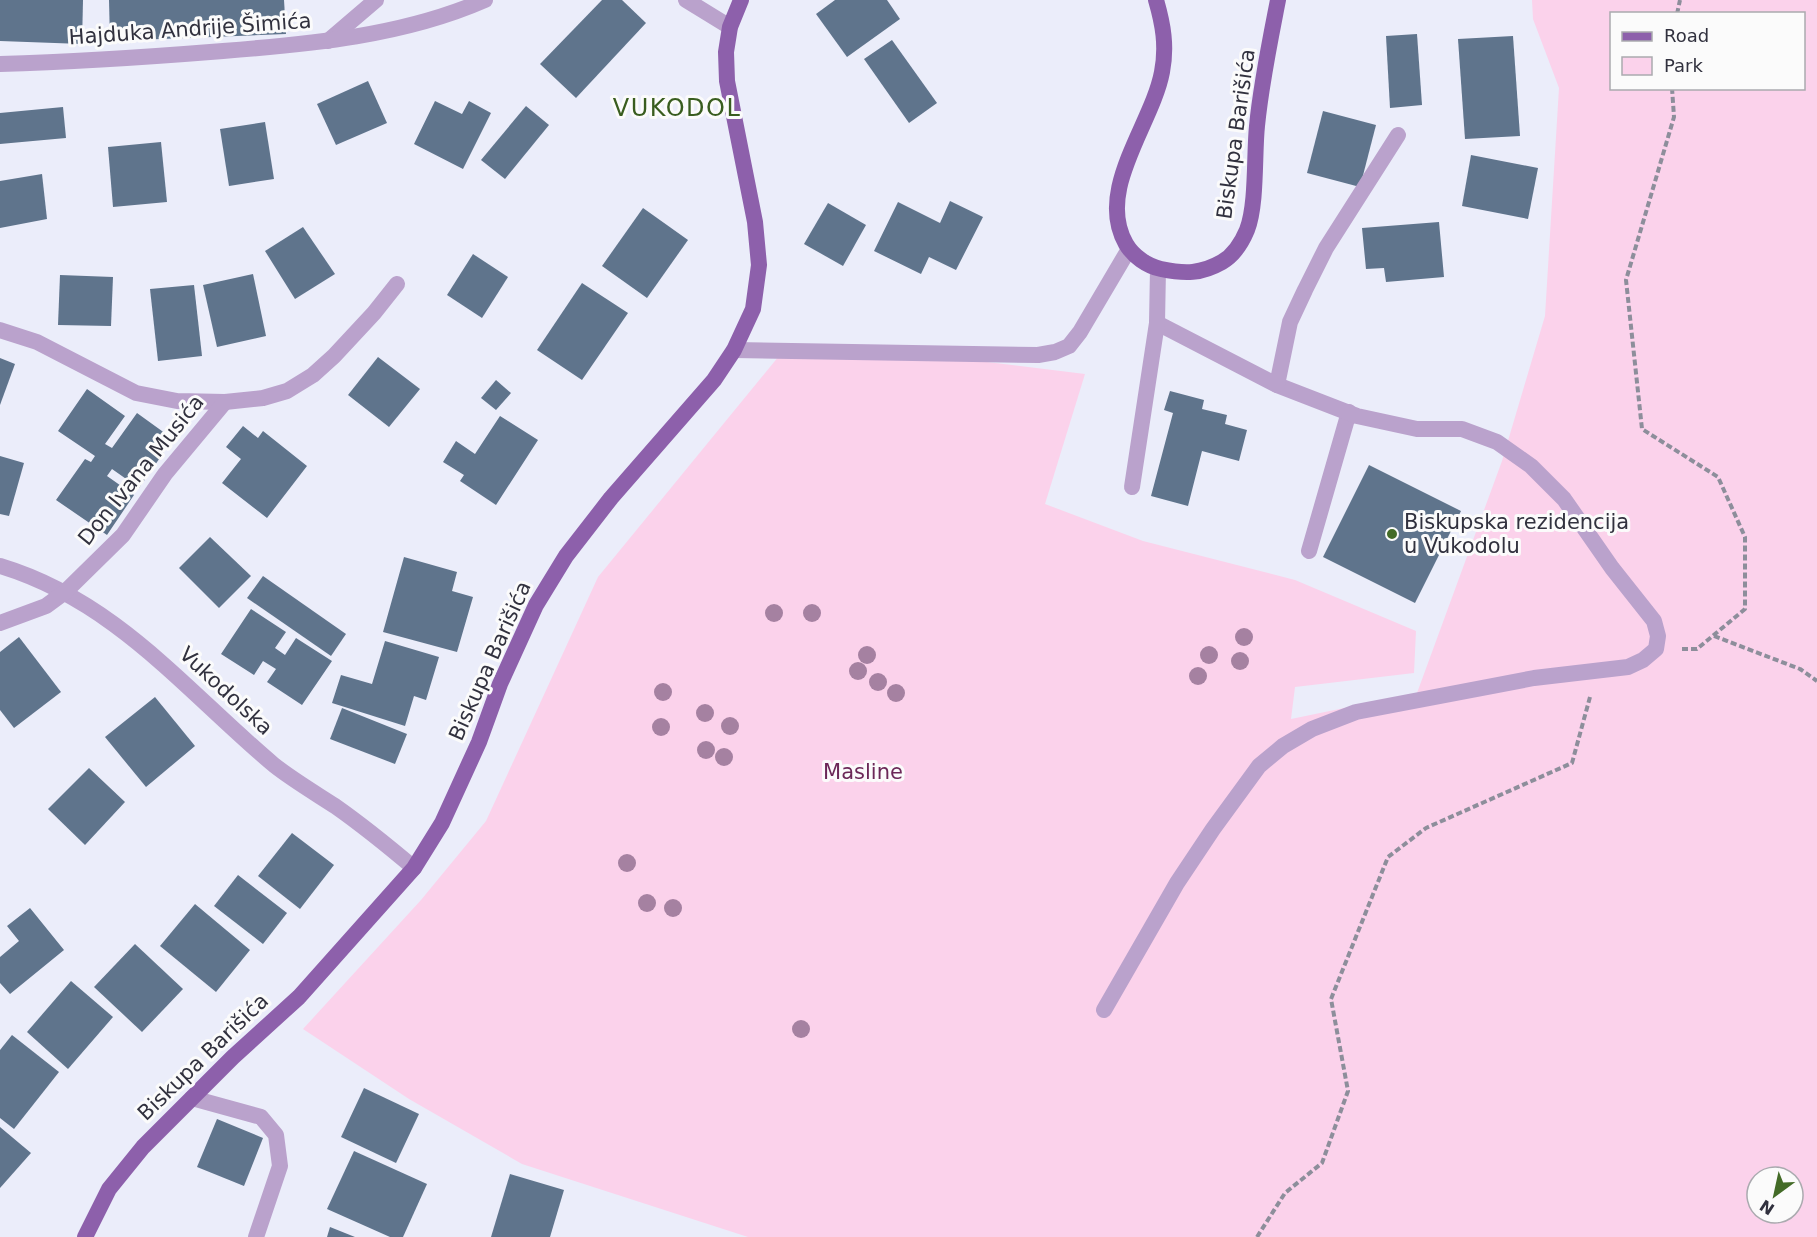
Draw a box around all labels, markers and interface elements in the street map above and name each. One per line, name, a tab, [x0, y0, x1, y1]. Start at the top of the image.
street label: Hajduka Andrije Šimića	[68, 8, 312, 49]
legend	[1610, 12, 1805, 90]
text: Road	[1664, 25, 1709, 46]
street label: Biskupa Barišića	[1212, 47, 1260, 221]
text: Park	[1664, 55, 1703, 76]
district label: VUKODOL	[613, 94, 741, 122]
street label: Don Ivana Musića	[73, 390, 209, 550]
place label: Biskupska rezidencija u Vukodolu	[1404, 510, 1629, 558]
marker: Biskupska rezidencija u Vukodolu	[1385, 527, 1399, 541]
street label: Biskupa Barišića	[444, 578, 536, 744]
street label: Vukodolska	[175, 642, 277, 740]
park label: Masline	[823, 760, 903, 784]
street label: Biskupa Barišića	[133, 989, 273, 1125]
north arrow	[1745, 1165, 1805, 1225]
text: N	[1756, 1196, 1778, 1219]

